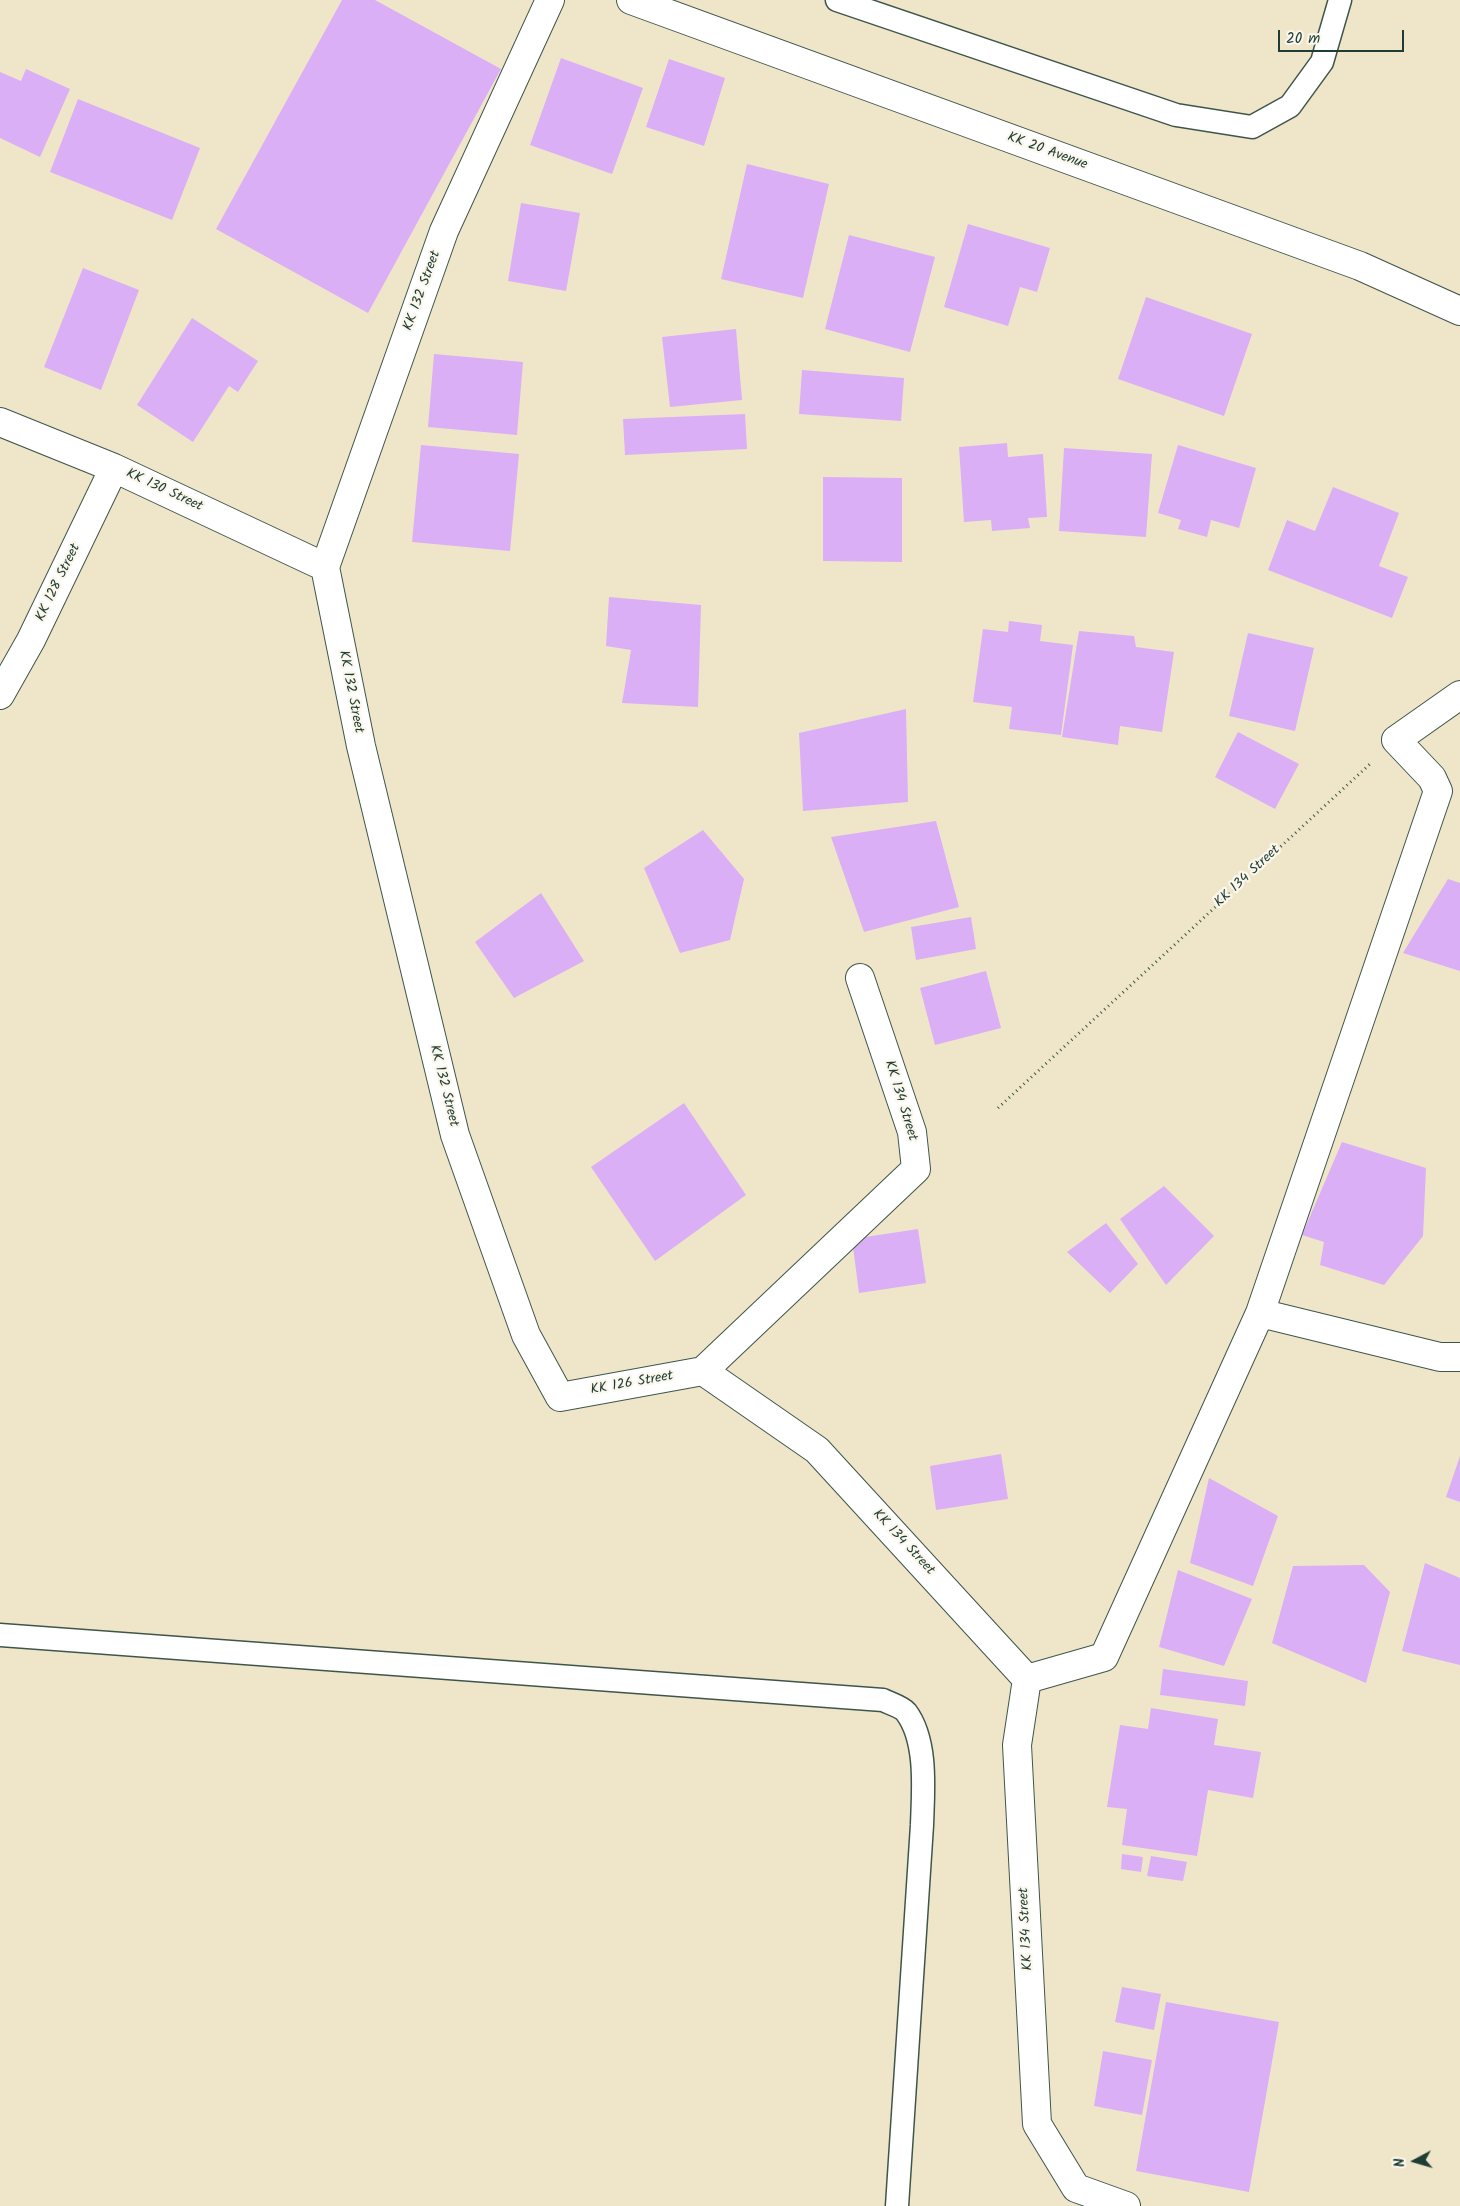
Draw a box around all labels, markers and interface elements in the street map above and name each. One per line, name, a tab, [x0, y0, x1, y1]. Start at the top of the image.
scale bar	[1280, 20, 1406, 52]
text: 20 m	[1286, 27, 1320, 51]
street label: KK 20 Avenue	[1005, 130, 1089, 174]
street label: KK 132 Street	[401, 249, 445, 333]
street label: KK 130 Street	[123, 466, 205, 516]
street label: KK 128 Street	[33, 541, 85, 625]
street label: KK 132 Street	[334, 649, 366, 735]
street label: KK 134 Street	[1212, 842, 1284, 912]
street label: KK 132 Street	[425, 1043, 461, 1129]
street label: KK 134 Street	[880, 1059, 920, 1143]
street label: KK 126 Street	[589, 1368, 675, 1400]
street label: KK 134 Street	[868, 1507, 938, 1579]
street label: KK 134 Street	[1016, 1887, 1038, 1971]
north arrow	[1390, 2136, 1440, 2186]
text: N	[1389, 2157, 1411, 2168]

